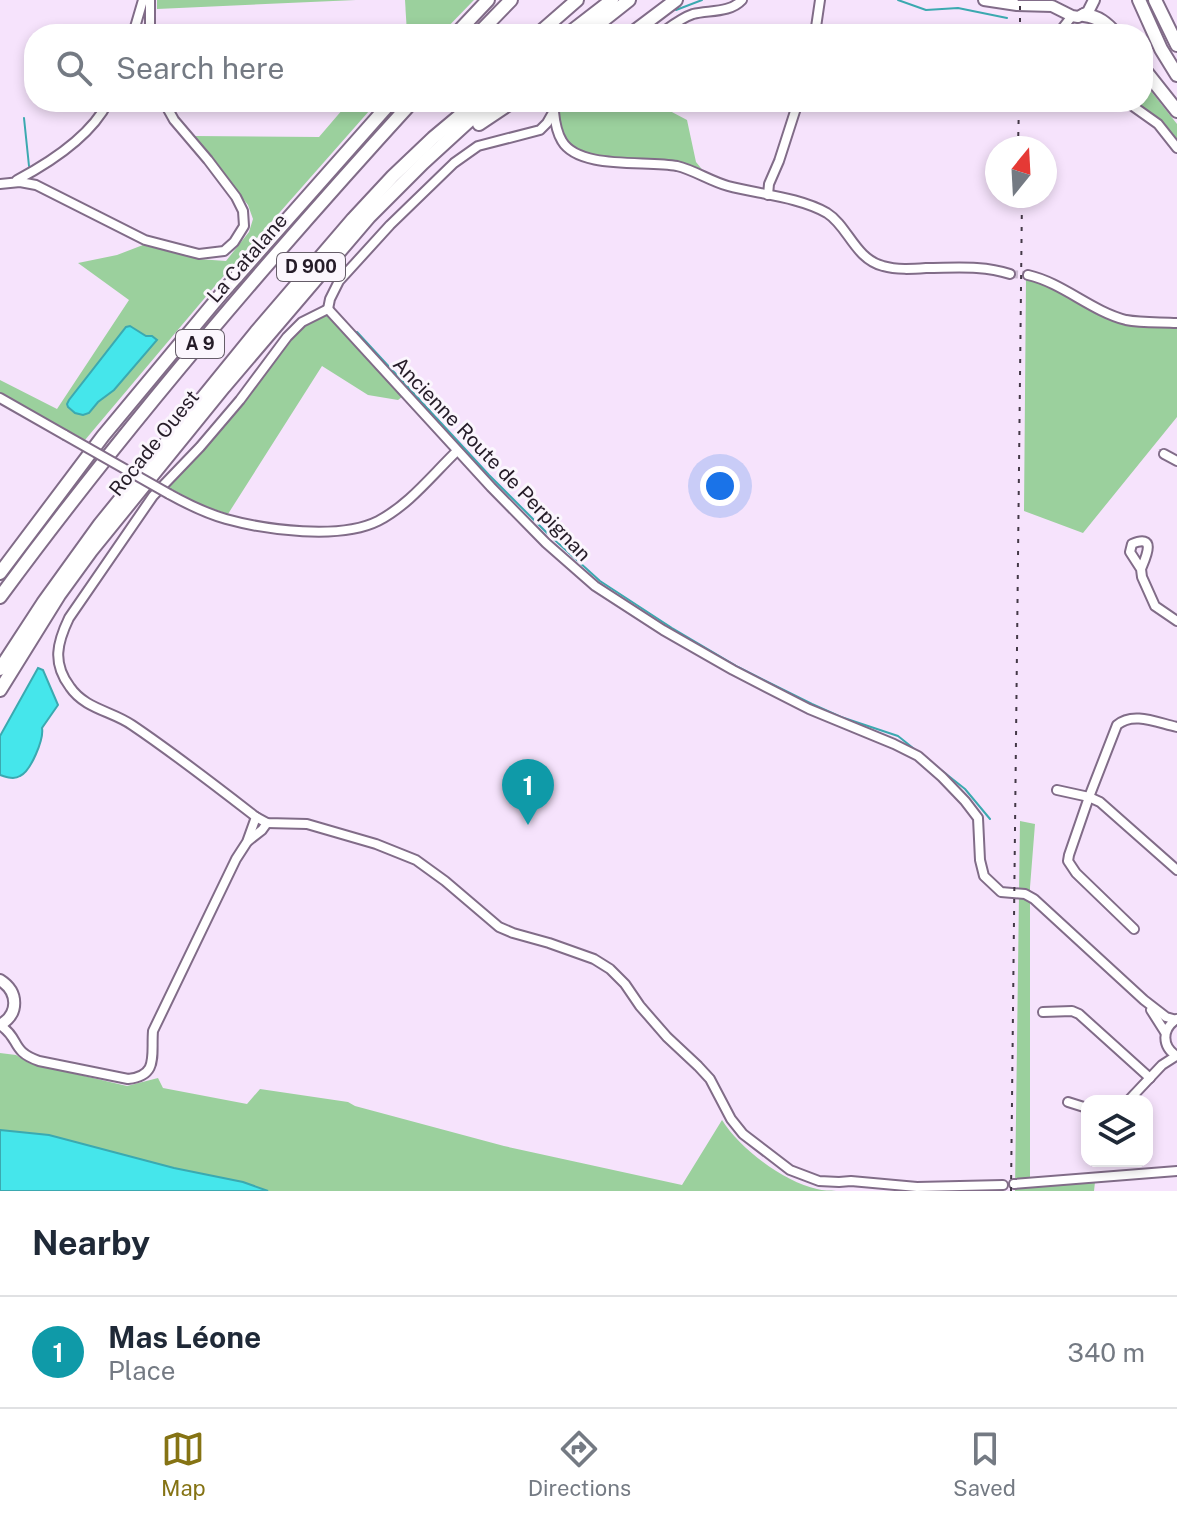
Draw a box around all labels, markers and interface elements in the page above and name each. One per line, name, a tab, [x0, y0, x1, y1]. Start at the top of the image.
search box	[24, 24, 1153, 112]
icon: search	[52, 46, 96, 90]
text: Search here	[116, 50, 284, 86]
north arrow	[985, 136, 1057, 208]
street label: La Catalane	[202, 209, 292, 307]
road number: D 900	[277, 253, 345, 281]
road number: A 9	[176, 330, 224, 358]
street label: Ancienne Route de Perpignan	[388, 352, 596, 566]
street label: Rocade Ouest	[104, 385, 204, 501]
your location	[700, 466, 740, 506]
pin: 1	[502, 759, 554, 825]
map controls	[1081, 1095, 1153, 1167]
button: layers	[1081, 1095, 1153, 1167]
text: Nearby	[32, 1223, 150, 1263]
text: Mas Léone	[108, 1319, 261, 1355]
text: 1	[52, 1337, 64, 1368]
text: 340 m	[1068, 1337, 1145, 1368]
text: Place	[108, 1355, 175, 1386]
tab: Map	[161, 1427, 206, 1501]
tab: Directions	[528, 1427, 631, 1501]
tab: Saved	[953, 1427, 1016, 1501]

